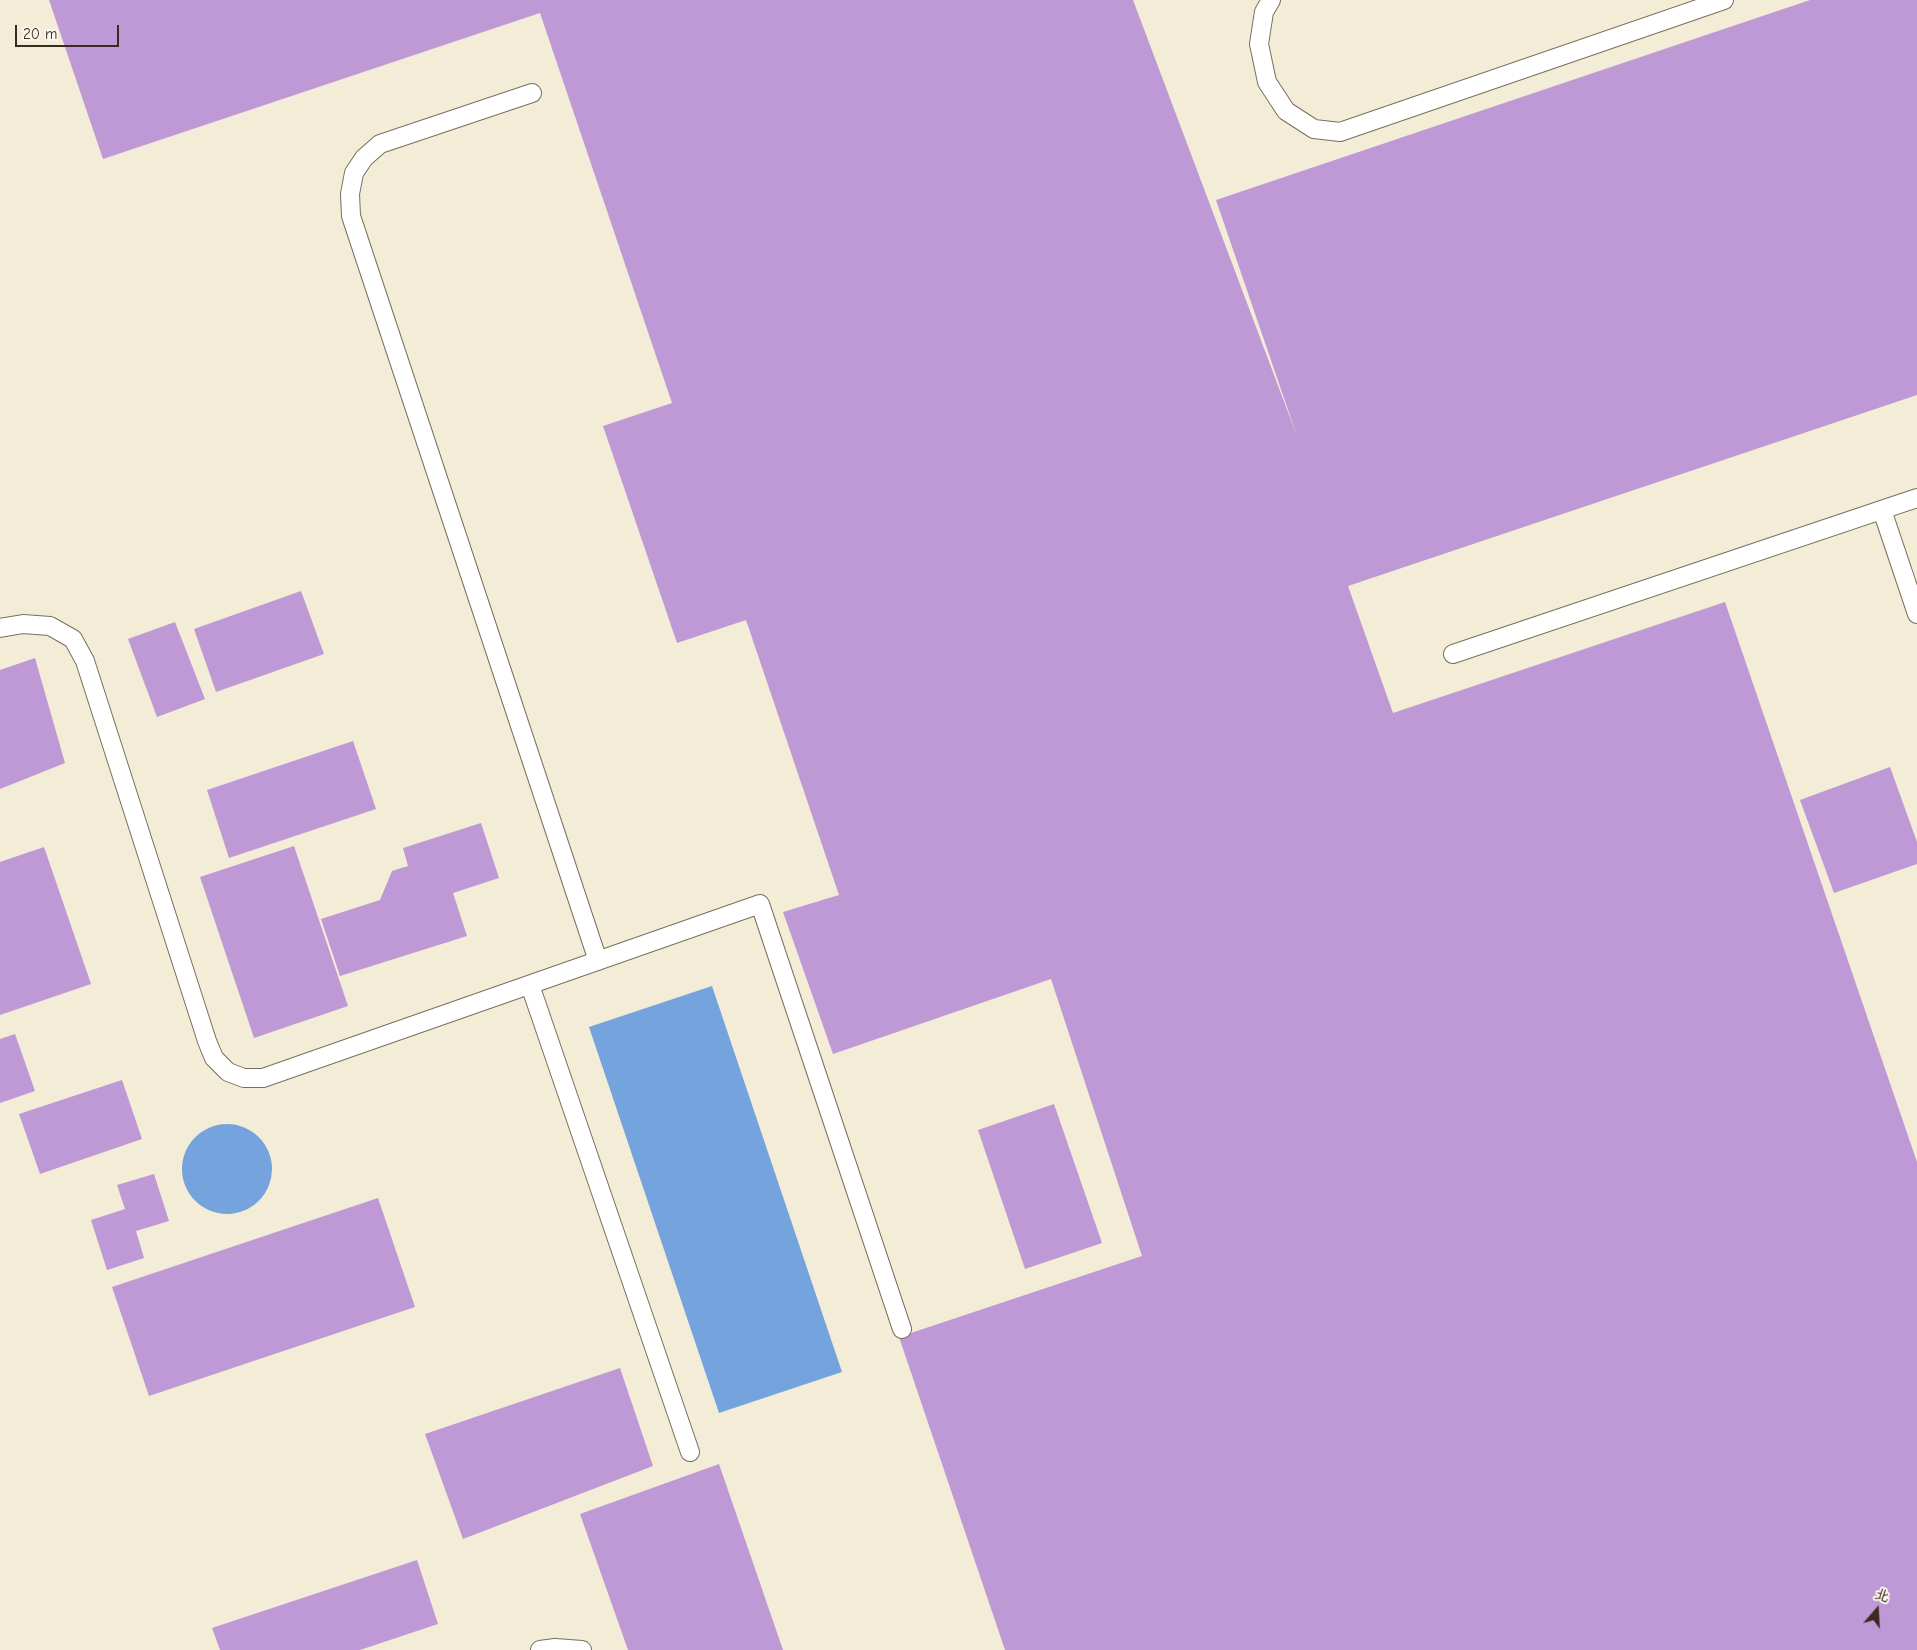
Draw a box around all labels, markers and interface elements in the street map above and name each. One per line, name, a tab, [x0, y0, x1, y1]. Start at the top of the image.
scale bar	[18, 15, 121, 47]
text: 20 m	[23, 25, 57, 43]
north arrow	[1852, 1585, 1902, 1635]
text: 北	[1873, 1585, 1891, 1606]

